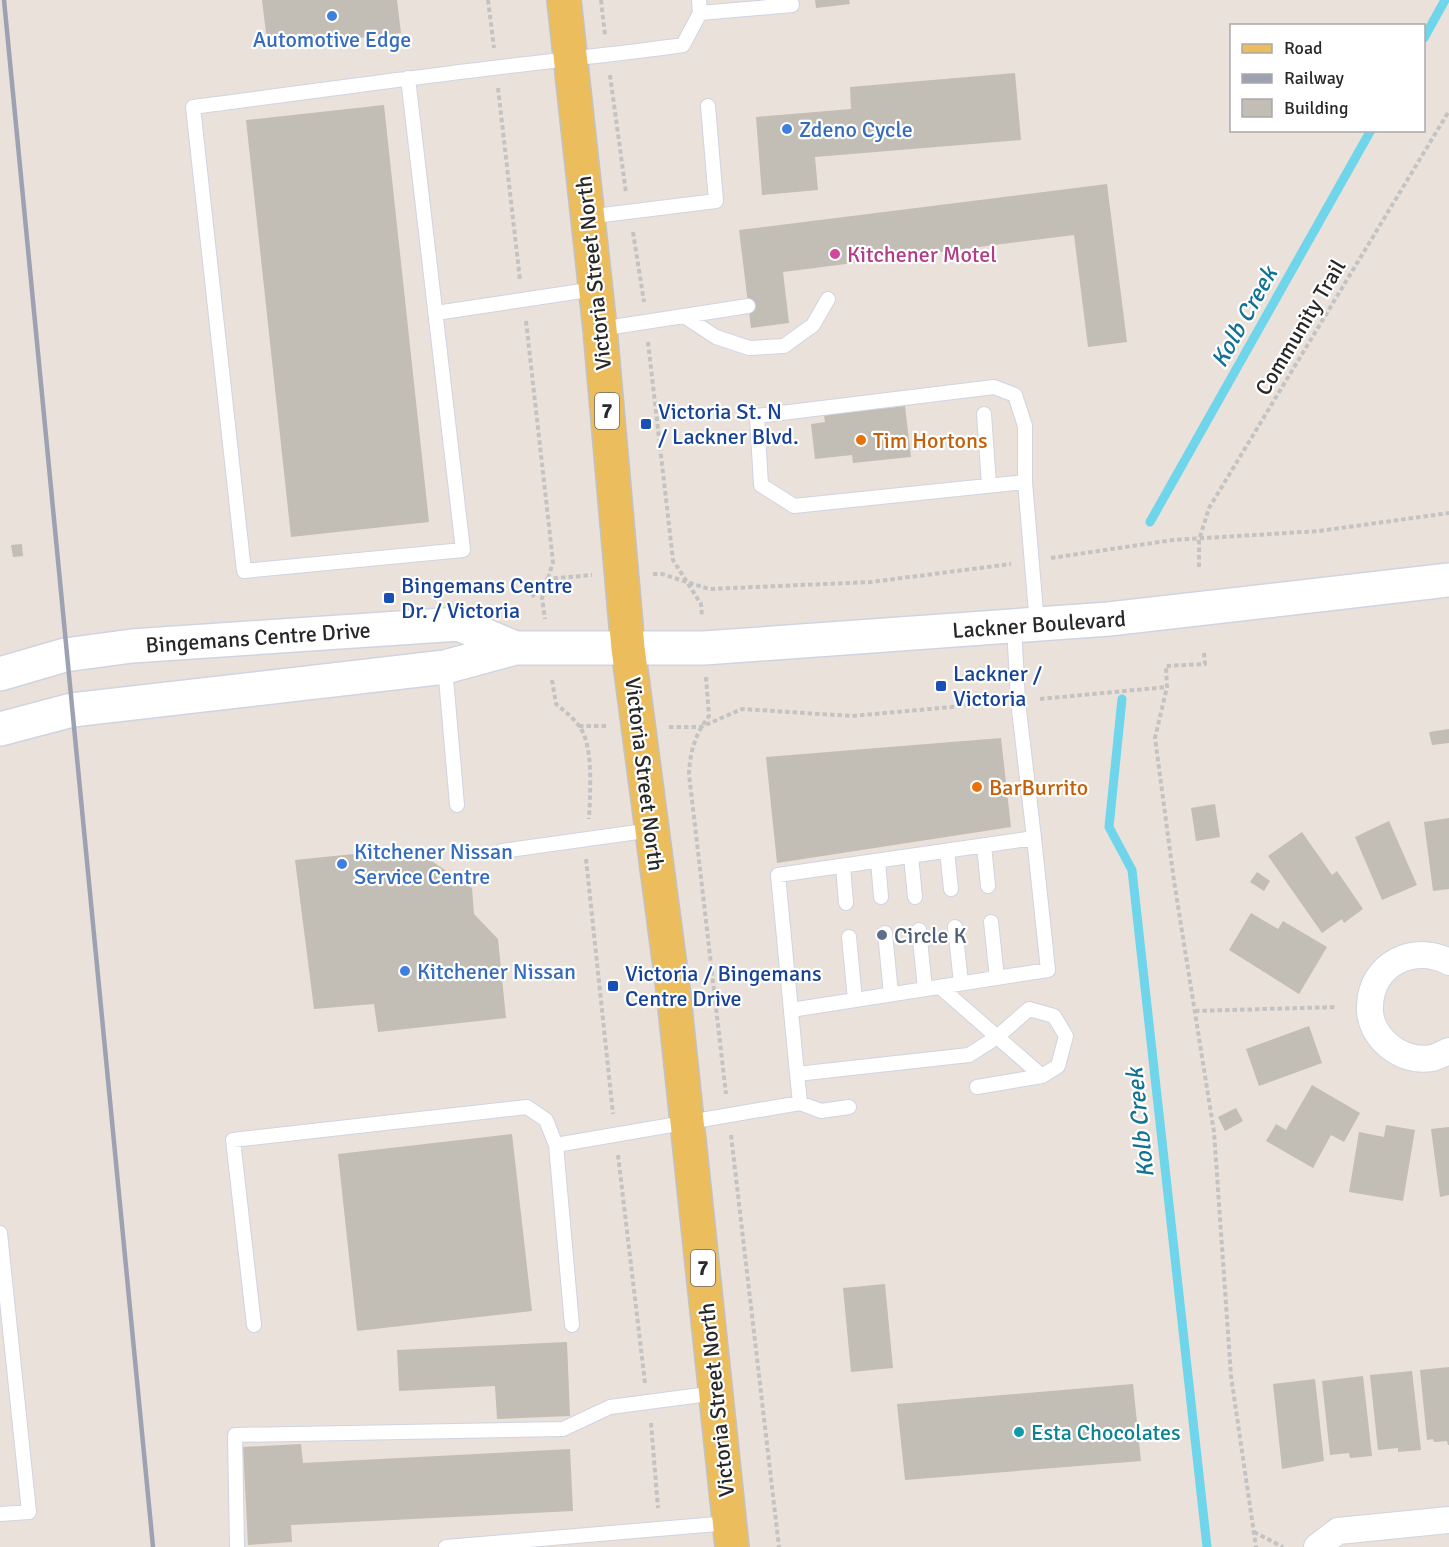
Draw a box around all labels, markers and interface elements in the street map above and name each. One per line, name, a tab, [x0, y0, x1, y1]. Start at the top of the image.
marker: Automotive Edge	[325, 9, 339, 23]
legend	[1230, 24, 1425, 132]
place label: Automotive Edge	[253, 26, 411, 53]
text: Road	[1284, 37, 1323, 59]
text: Railway	[1284, 67, 1345, 89]
text: Building	[1284, 97, 1348, 119]
place label: Zdeno Cycle	[799, 116, 913, 143]
marker: Zdeno Cycle	[780, 122, 794, 136]
street label: Victoria Street North	[570, 175, 617, 371]
place label: Kitchener Motel	[847, 241, 997, 268]
marker: Kitchener Motel	[828, 247, 842, 261]
street label: Community Trail	[1249, 254, 1352, 400]
water label: Kolb Creek	[1204, 260, 1285, 373]
road number: 7	[595, 393, 619, 429]
place label: Victoria St. N / Lackner Blvd.	[658, 398, 799, 450]
marker: Victoria St. N / Lackner Blvd.	[639, 417, 653, 431]
place label: Tim Hortons	[873, 427, 988, 454]
marker: Tim Hortons	[854, 433, 868, 447]
place label: Bingemans Centre Dr. / Victoria	[401, 572, 573, 624]
marker: Bingemans Centre Dr. / Victoria	[382, 591, 396, 605]
street label: Lackner Boulevard	[951, 605, 1127, 644]
street label: Bingemans Centre Drive	[145, 616, 372, 659]
place label: Lackner / Victoria	[953, 660, 1043, 712]
street label: Victoria Street North	[619, 676, 670, 873]
marker: Lackner / Victoria	[934, 679, 948, 693]
place label: BarBurrito	[989, 774, 1088, 801]
marker: BarBurrito	[970, 780, 984, 794]
place label: Kitchener Nissan Service Centre	[354, 838, 513, 890]
marker: Kitchener Nissan Service Centre	[335, 857, 349, 871]
place label: Circle K	[894, 922, 967, 949]
marker: Circle K	[875, 928, 889, 942]
place label: Kitchener Nissan	[417, 958, 576, 985]
place label: Victoria / Bingemans Centre Drive	[625, 960, 822, 1012]
marker: Kitchener Nissan	[398, 964, 412, 978]
marker: Victoria / Bingemans Centre Drive	[606, 979, 620, 993]
water label: Kolb Creek	[1119, 1065, 1161, 1179]
road number: 7	[691, 1250, 715, 1286]
street label: Victoria Street North	[693, 1302, 740, 1498]
place label: Esta Chocolates	[1031, 1419, 1181, 1446]
marker: Esta Chocolates	[1012, 1425, 1026, 1439]

